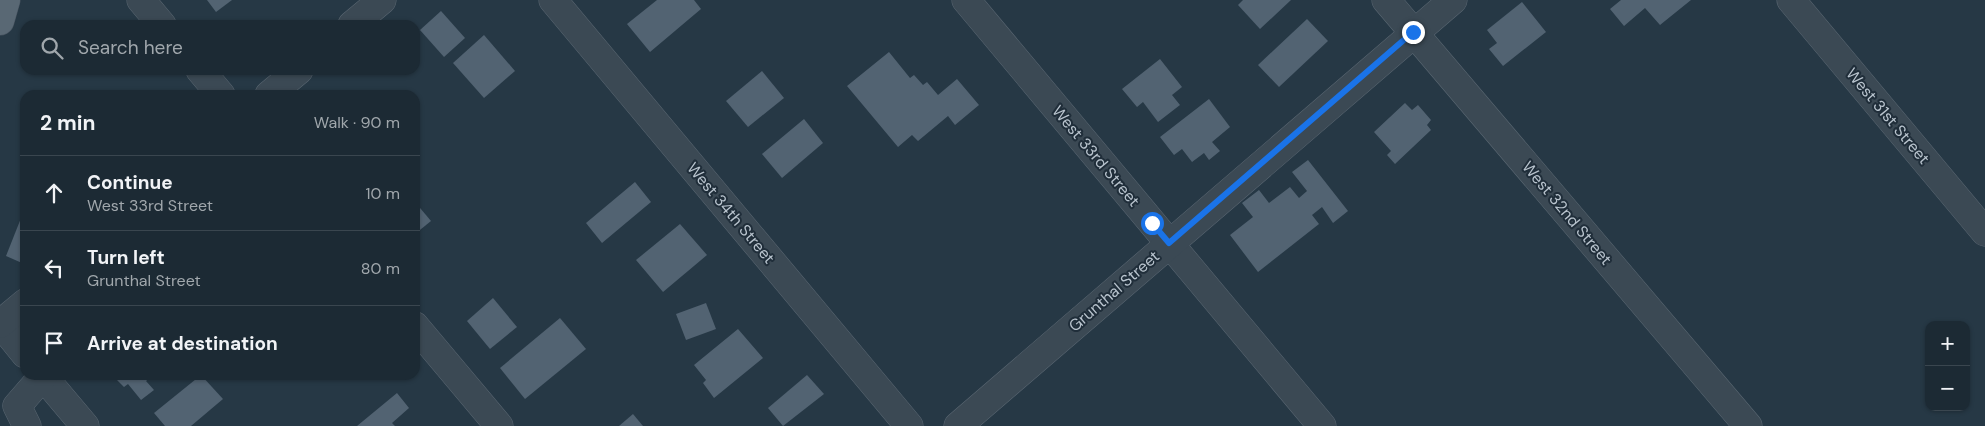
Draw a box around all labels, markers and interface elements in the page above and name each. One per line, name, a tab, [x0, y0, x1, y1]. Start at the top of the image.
search box	[20, 20, 420, 75]
route end	[1402, 21, 1425, 44]
icon: search	[38, 34, 66, 62]
text: Search here	[78, 35, 183, 60]
street label: West 31st Street	[1841, 63, 1935, 169]
street label: West 33rd Street	[1047, 101, 1145, 211]
text: 2 min	[40, 109, 96, 137]
text: Walk · 90 m	[314, 112, 400, 133]
street label: West 32nd Street	[1517, 157, 1617, 269]
street label: West 34th Street	[682, 158, 780, 268]
text: Continue	[87, 170, 173, 195]
icon: ahead	[40, 179, 68, 207]
text: 10 m	[366, 183, 400, 204]
text: West 33rd Street	[87, 195, 213, 216]
route start	[1141, 212, 1164, 235]
text: Turn left	[87, 245, 165, 270]
street label: Grunthal Street	[1064, 246, 1164, 336]
icon: left	[40, 254, 68, 282]
text: 80 m	[361, 258, 400, 279]
text: Grunthal Street	[87, 270, 201, 291]
map controls	[1925, 321, 1970, 411]
button: +	[1925, 321, 1970, 366]
icon: arrive	[40, 329, 68, 357]
text: Arrive at destination	[87, 331, 278, 356]
button: −	[1925, 366, 1970, 411]

